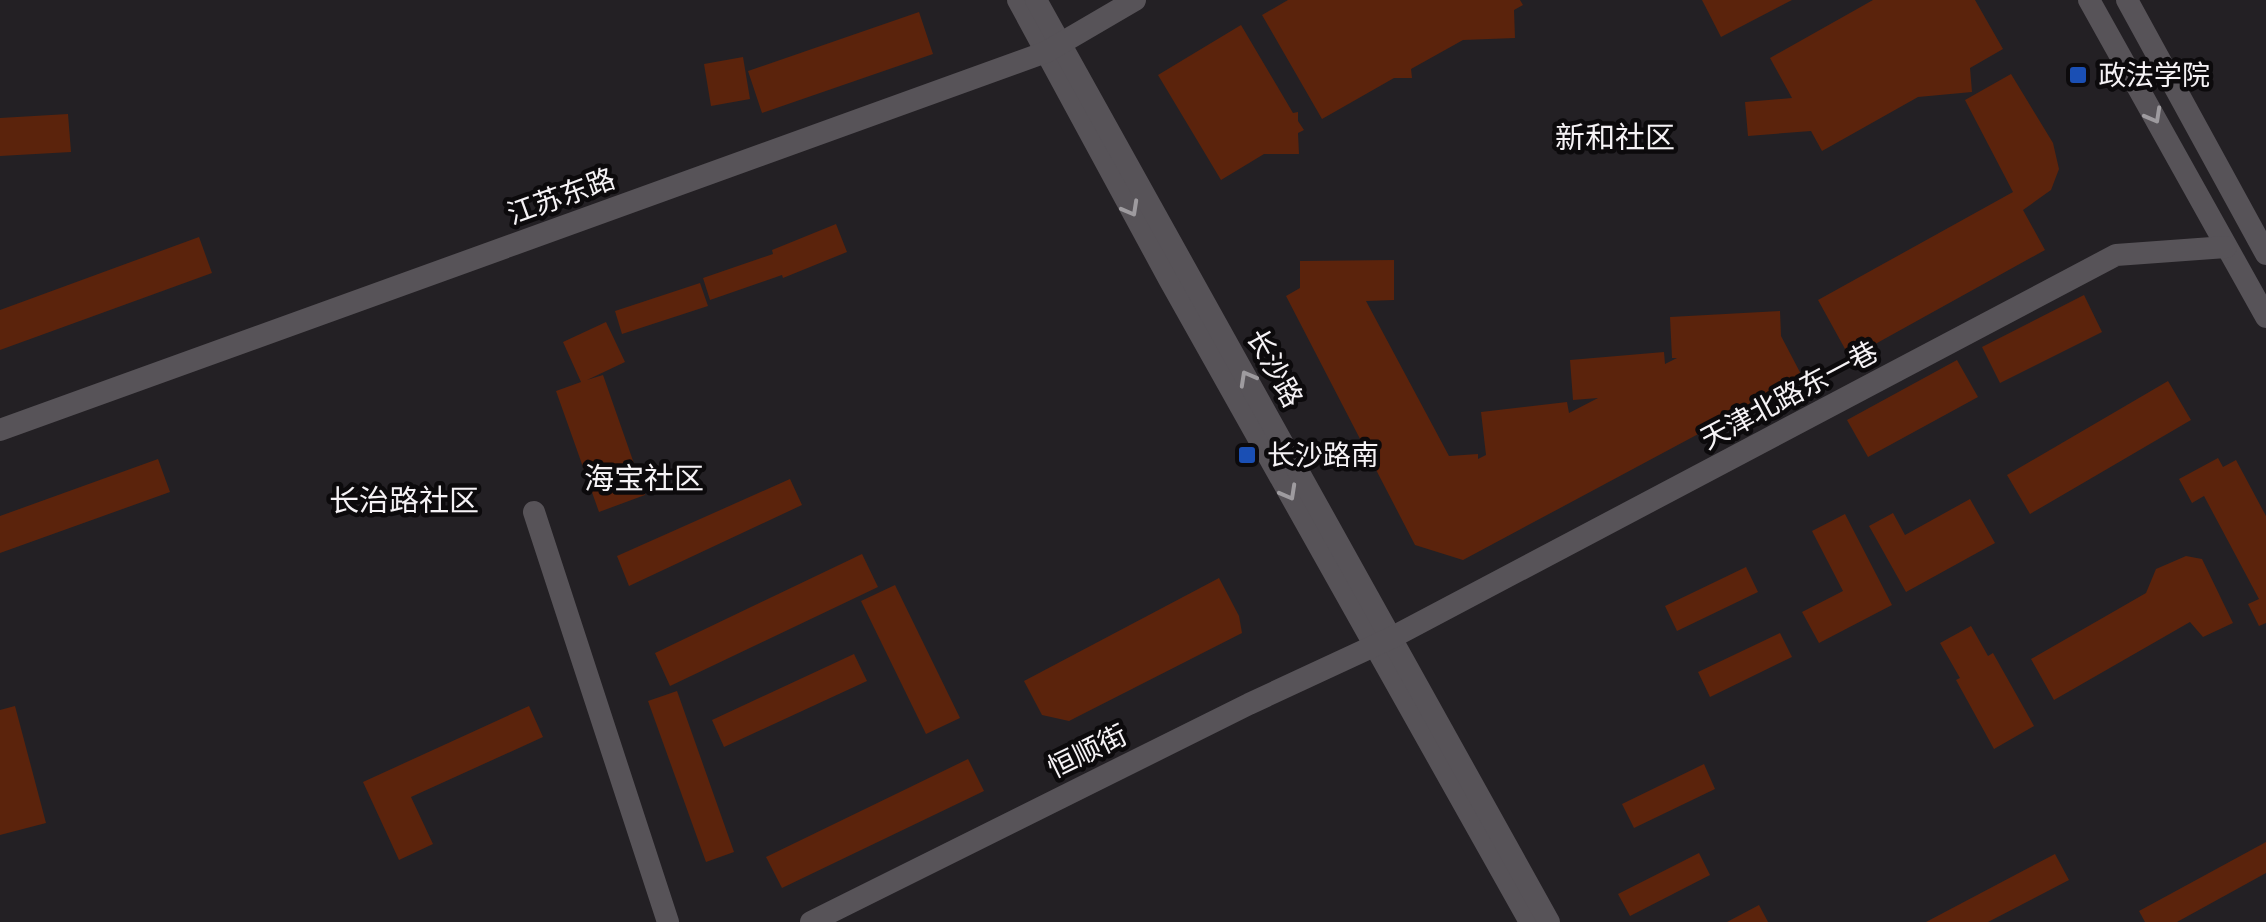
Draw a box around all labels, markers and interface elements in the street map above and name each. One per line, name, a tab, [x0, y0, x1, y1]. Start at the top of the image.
place label: 政法学院	[2098, 56, 2210, 93]
marker: 政法学院	[2067, 64, 2089, 86]
one-way arrow	[2141, 105, 2161, 123]
district label: 新和社区	[1555, 117, 1675, 156]
street label: 江苏东路	[502, 159, 620, 232]
one-way arrow	[1118, 198, 1138, 216]
street label: 长沙路	[1239, 322, 1312, 413]
street label: 天津北路东一巷	[1694, 332, 1884, 457]
one-way arrow	[1239, 371, 1259, 389]
place label: 长沙路南	[1267, 436, 1379, 473]
marker: 长沙路南	[1236, 444, 1258, 466]
district label: 海宝社区	[584, 458, 704, 497]
district label: 长治路社区	[329, 480, 479, 519]
one-way arrow	[1276, 482, 1296, 500]
street label: 恒顺街	[1041, 716, 1133, 786]

